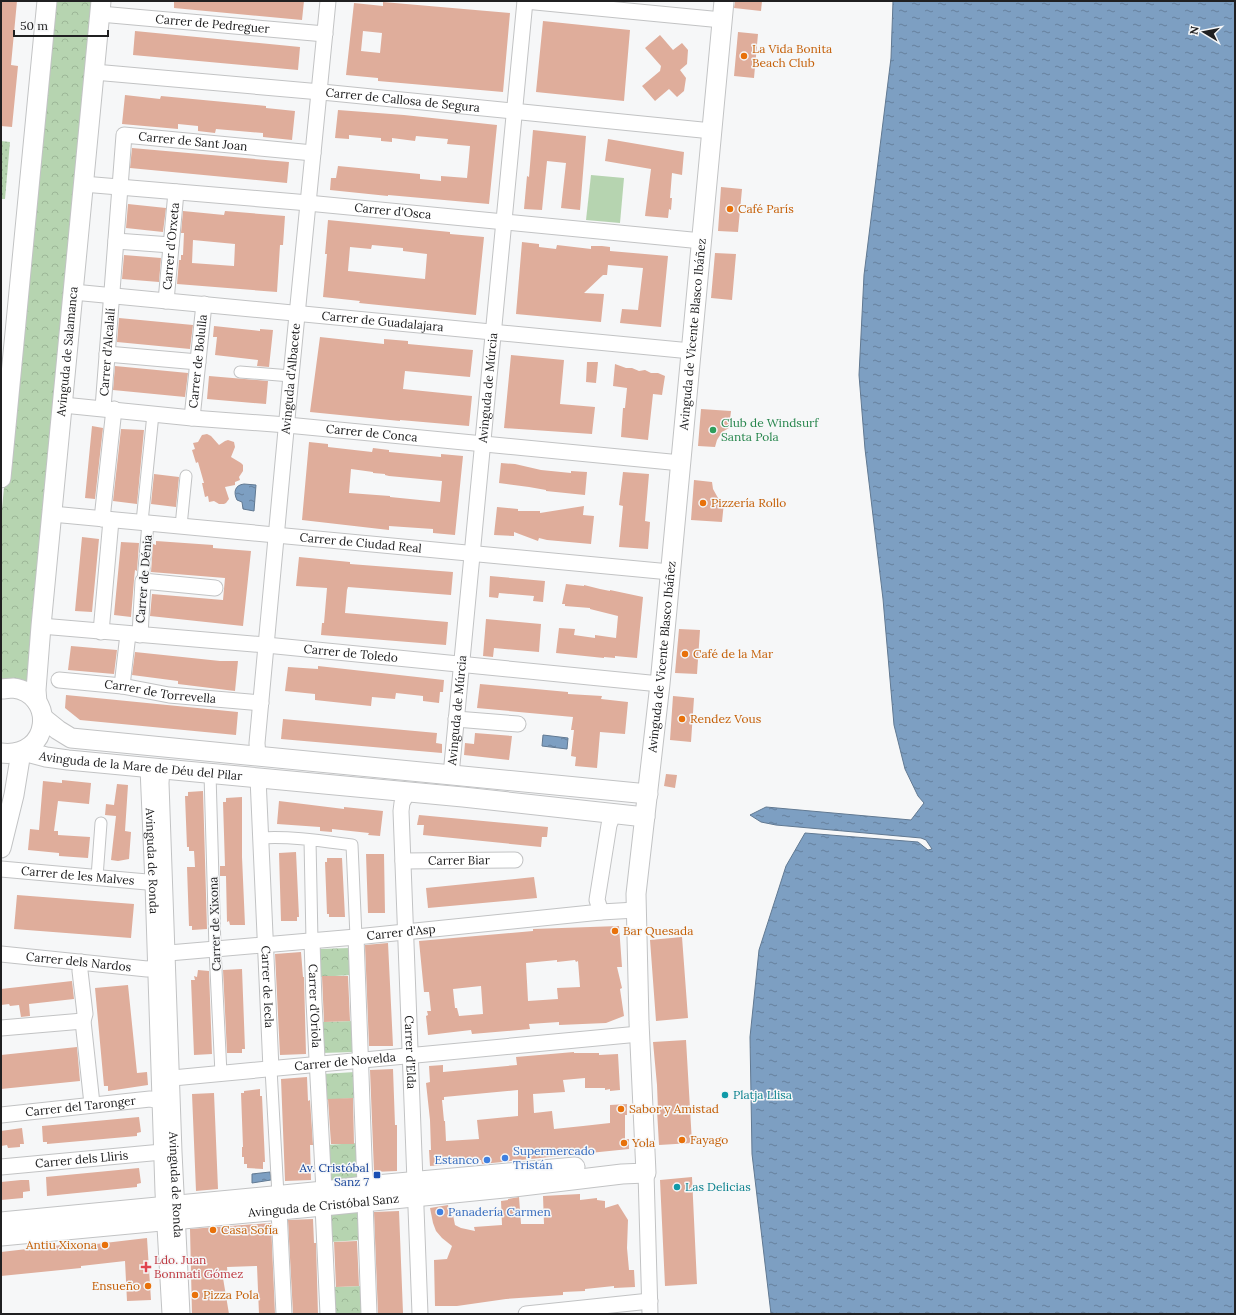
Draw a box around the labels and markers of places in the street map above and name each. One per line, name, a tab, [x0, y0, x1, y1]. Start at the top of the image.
place label: La Vida Bonita Beach Club	[752, 41, 832, 70]
marker: La Vida Bonita Beach Club	[739, 51, 749, 61]
place label: Café París	[738, 201, 794, 216]
marker: Café París	[725, 204, 735, 214]
place label: Club de Windsurf Santa Pola	[721, 415, 819, 444]
marker: Club de Windsurf Santa Pola	[708, 425, 718, 435]
place label: Pizzería Rollo	[711, 495, 786, 510]
marker: Pizzería Rollo	[698, 498, 708, 508]
place label: Café de la Mar	[693, 646, 774, 661]
marker: Café de la Mar	[680, 649, 690, 659]
place label: Rendez Vous	[690, 711, 762, 726]
marker: Rendez Vous	[677, 714, 687, 724]
place label: Bar Quesada	[623, 923, 693, 938]
marker: Bar Quesada	[610, 926, 620, 936]
place label: Platja Llisa	[733, 1087, 792, 1102]
marker: Platja Llisa	[720, 1090, 730, 1100]
place label: Sabor y Amistad	[629, 1101, 719, 1116]
marker: Sabor y Amistad	[616, 1104, 626, 1114]
place label: Fayago	[690, 1132, 728, 1147]
place label: Yola	[631, 1135, 655, 1150]
marker: Fayago	[677, 1135, 687, 1145]
marker: Yola	[619, 1138, 629, 1148]
place label: Supermercado Tristán	[513, 1143, 595, 1172]
place label: Estanco	[435, 1152, 479, 1167]
marker: Supermercado Tristán	[500, 1153, 510, 1163]
marker: Estanco	[482, 1155, 492, 1165]
place label: Av. Cristóbal Sanz 7	[298, 1160, 369, 1189]
marker: Av. Cristóbal Sanz 7	[372, 1170, 382, 1180]
place label: Las Delicias	[685, 1179, 751, 1194]
marker: Las Delicias	[672, 1182, 682, 1192]
place label: Panadería Carmen	[448, 1204, 551, 1219]
marker: Panadería Carmen	[435, 1207, 445, 1217]
place label: Casa Sofía	[221, 1222, 278, 1237]
marker: Casa Sofía	[208, 1225, 218, 1235]
place label: Antiu Xixona	[25, 1237, 97, 1252]
marker: Antiu Xixona	[100, 1240, 110, 1250]
place label: Ldo. Juan Bonmati Gómez	[154, 1252, 243, 1281]
marker: Ldo. Juan Bonmati Gómez	[141, 1262, 151, 1272]
place label: Ensueño	[92, 1278, 140, 1293]
marker: Ensueño	[143, 1281, 153, 1291]
place label: Pizza Pola	[203, 1287, 259, 1302]
marker: Pizza Pola	[190, 1290, 200, 1300]

